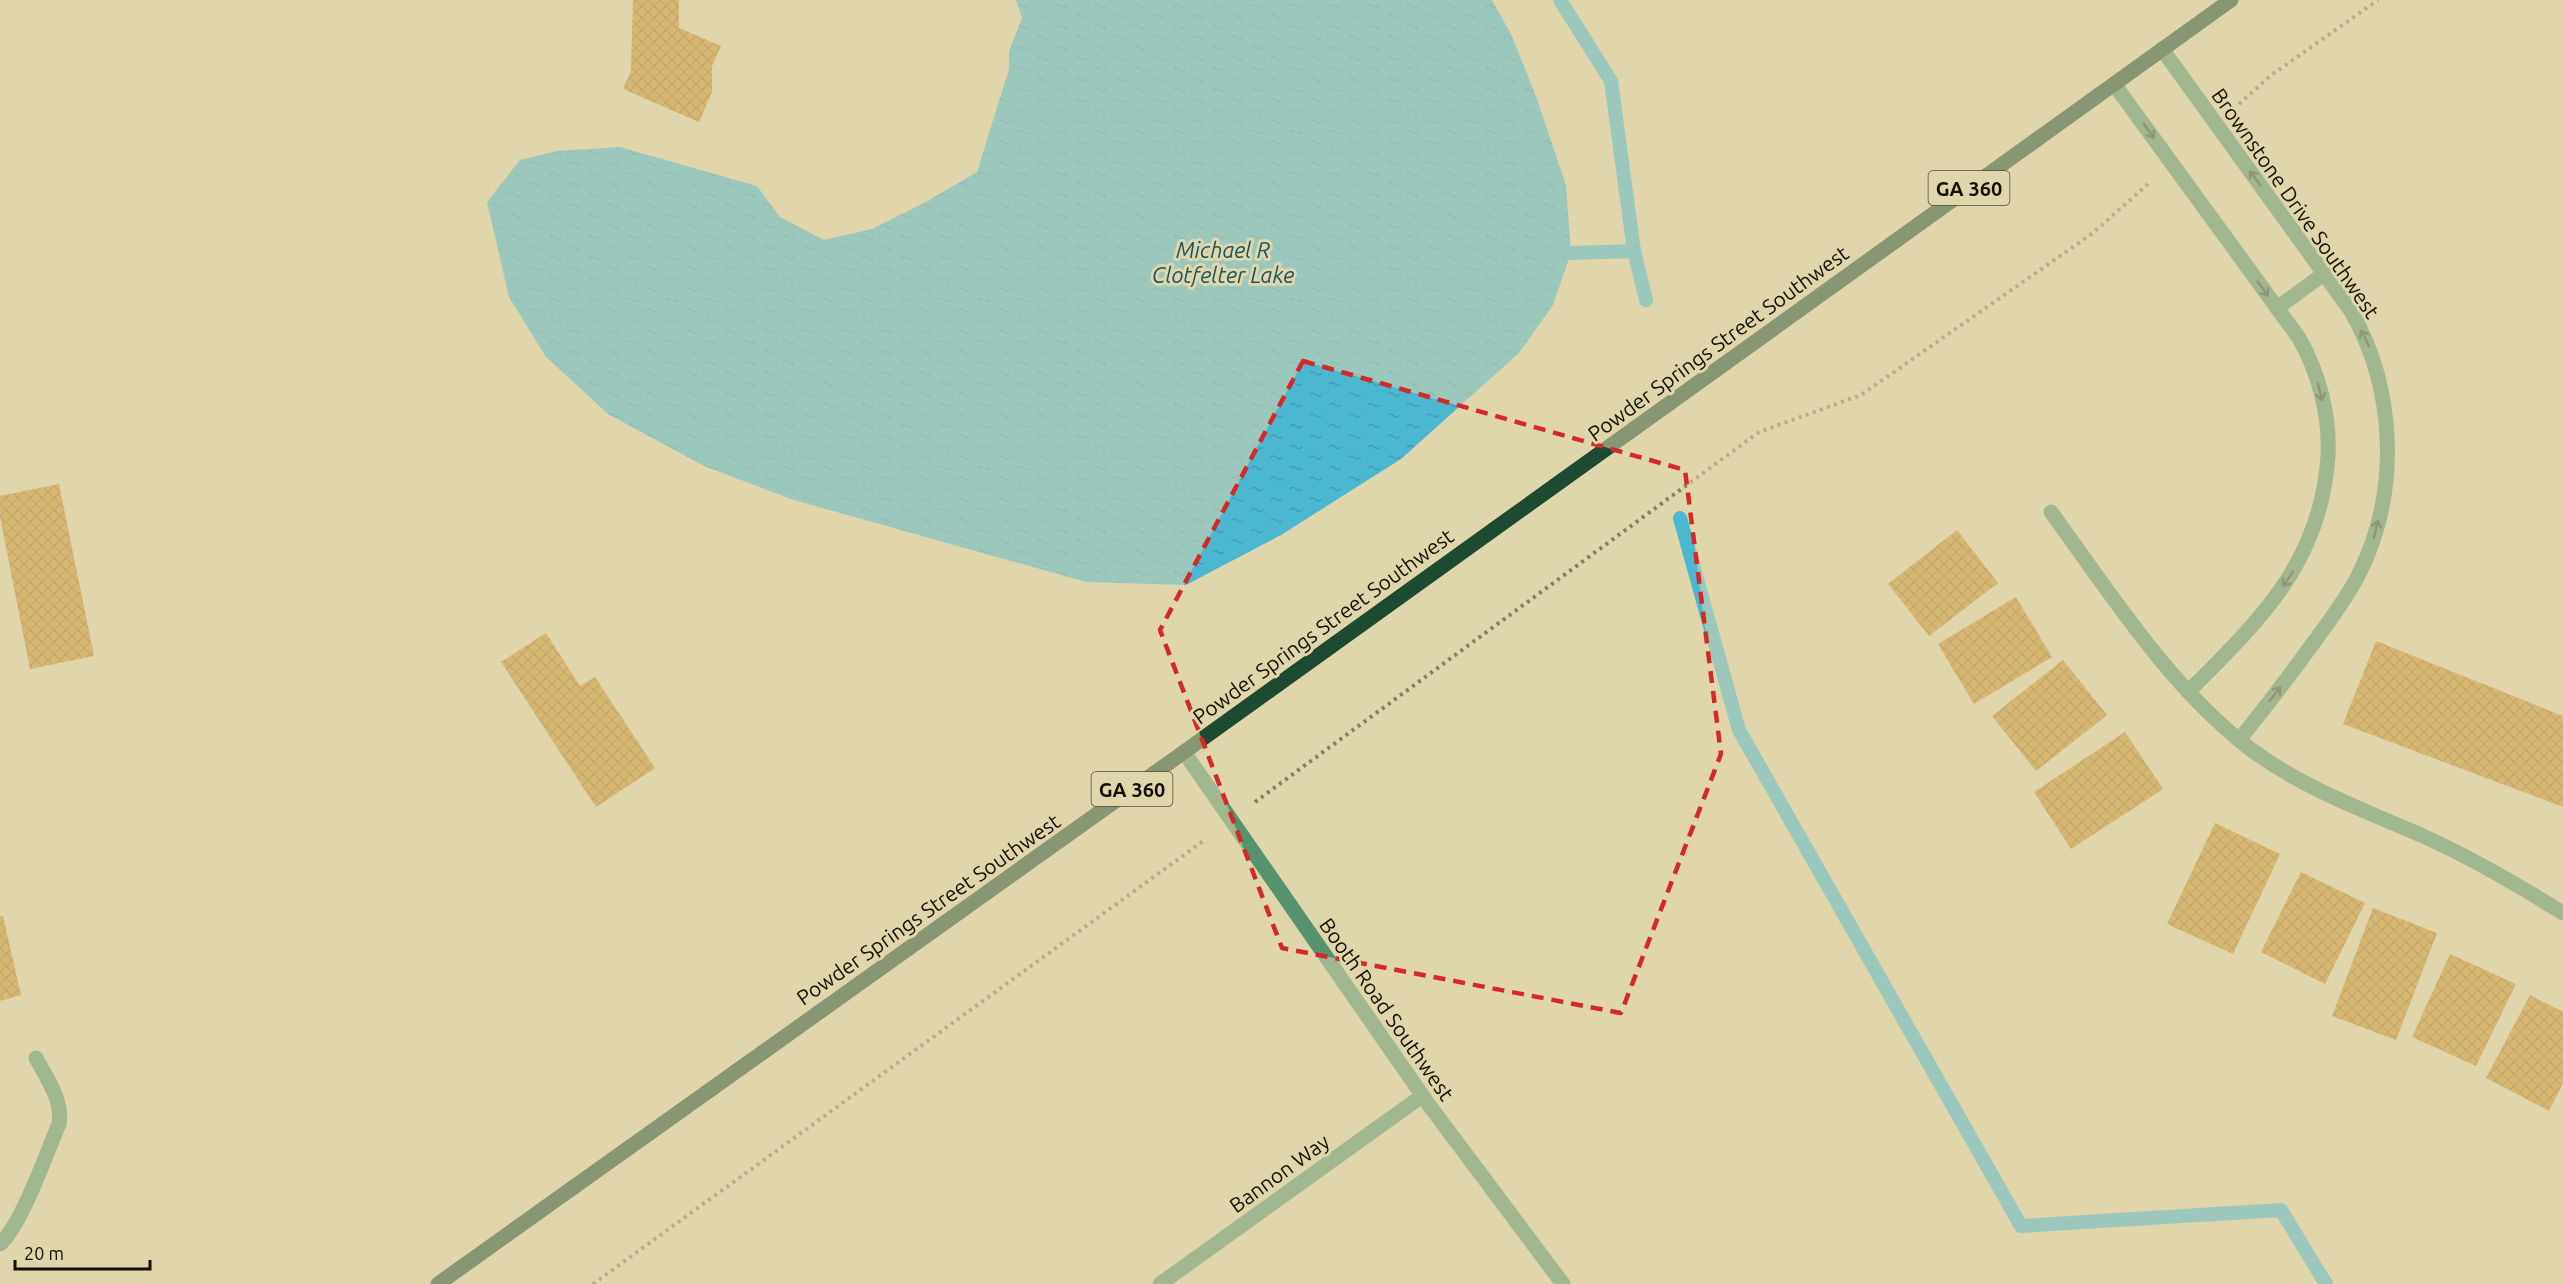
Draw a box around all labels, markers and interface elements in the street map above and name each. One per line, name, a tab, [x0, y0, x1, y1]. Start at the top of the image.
street label: Brownstone Drive Southwest	[2207, 83, 2385, 323]
one-way arrow	[2142, 123, 2155, 139]
one-way arrow	[2249, 170, 2262, 186]
road number: GA 360	[1928, 171, 2010, 205]
water label: Michael R Clotfelter Lake	[1152, 237, 1294, 288]
street label: Powder Springs Street Southwest	[1583, 240, 1853, 446]
one-way arrow	[2257, 280, 2270, 296]
one-way arrow	[2359, 329, 2371, 347]
one-way arrow	[2315, 383, 2327, 402]
one-way arrow	[2371, 520, 2383, 539]
street label: Powder Springs Street Southwest	[1188, 523, 1458, 729]
one-way arrow	[2282, 570, 2295, 587]
one-way arrow	[2269, 686, 2282, 702]
road number: GA 360	[1092, 772, 1172, 806]
street label: Powder Springs Street Southwest	[792, 809, 1064, 1009]
street label: Booth Road Southwest	[1315, 913, 1459, 1105]
street label: Bannon Way	[1225, 1129, 1333, 1217]
scale bar	[15, 1233, 150, 1271]
text: 20 m	[24, 1243, 64, 1263]

